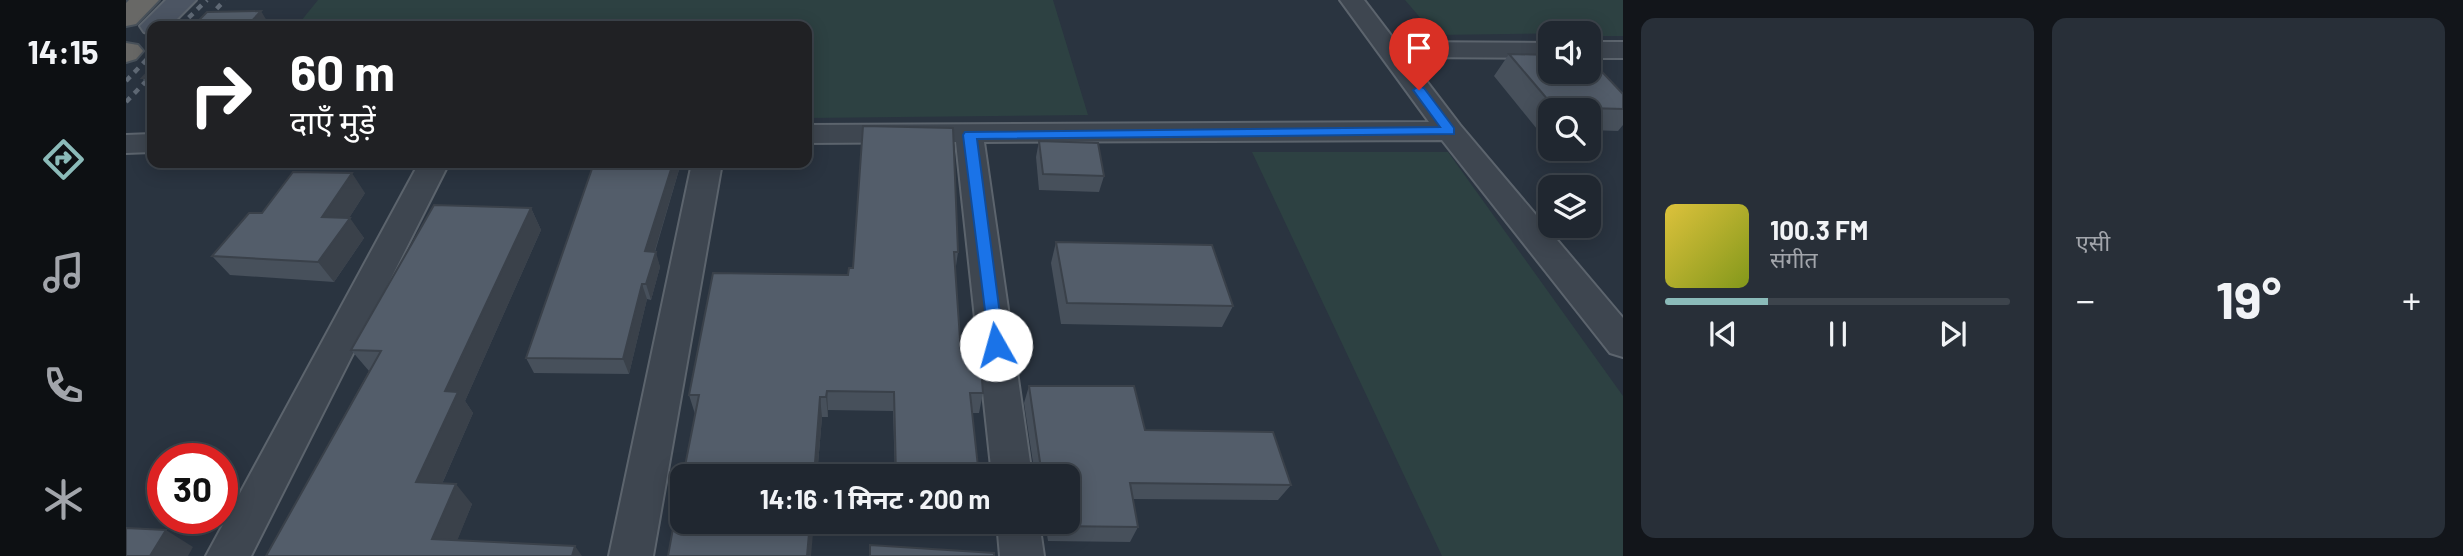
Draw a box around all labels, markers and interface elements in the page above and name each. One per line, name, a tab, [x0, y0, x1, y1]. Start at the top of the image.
pin	[1389, 18, 1449, 90]
map controls	[1538, 21, 1601, 238]
button: sound	[1538, 21, 1601, 84]
icon: arrive	[1400, 29, 1438, 67]
text: 14:15	[28, 32, 98, 70]
text: 60 m	[290, 42, 395, 101]
icon: right	[175, 49, 266, 140]
button: search	[1538, 98, 1601, 161]
text: दाएँ मुड़ें	[290, 102, 376, 140]
icon: directions	[39, 135, 88, 184]
button: layers	[1538, 175, 1601, 238]
text: 100.3 FM	[1770, 214, 1868, 245]
text: एसी	[2076, 228, 2110, 256]
text: संगीत	[1770, 245, 1818, 273]
icon: music	[39, 248, 88, 297]
text: 19°	[2216, 267, 2281, 329]
text: −	[2076, 276, 2095, 322]
text: +	[2402, 276, 2421, 322]
position arrow	[959, 308, 1033, 382]
icon: previous	[1704, 315, 1742, 353]
icon: pause	[1819, 315, 1857, 353]
icon: next	[1934, 315, 1972, 353]
icon: phone	[39, 361, 88, 410]
speed limit sign: 30	[147, 443, 238, 534]
icon: climate	[39, 475, 88, 524]
text: 14:16 · 1 मिनट · 200 m	[760, 483, 990, 514]

